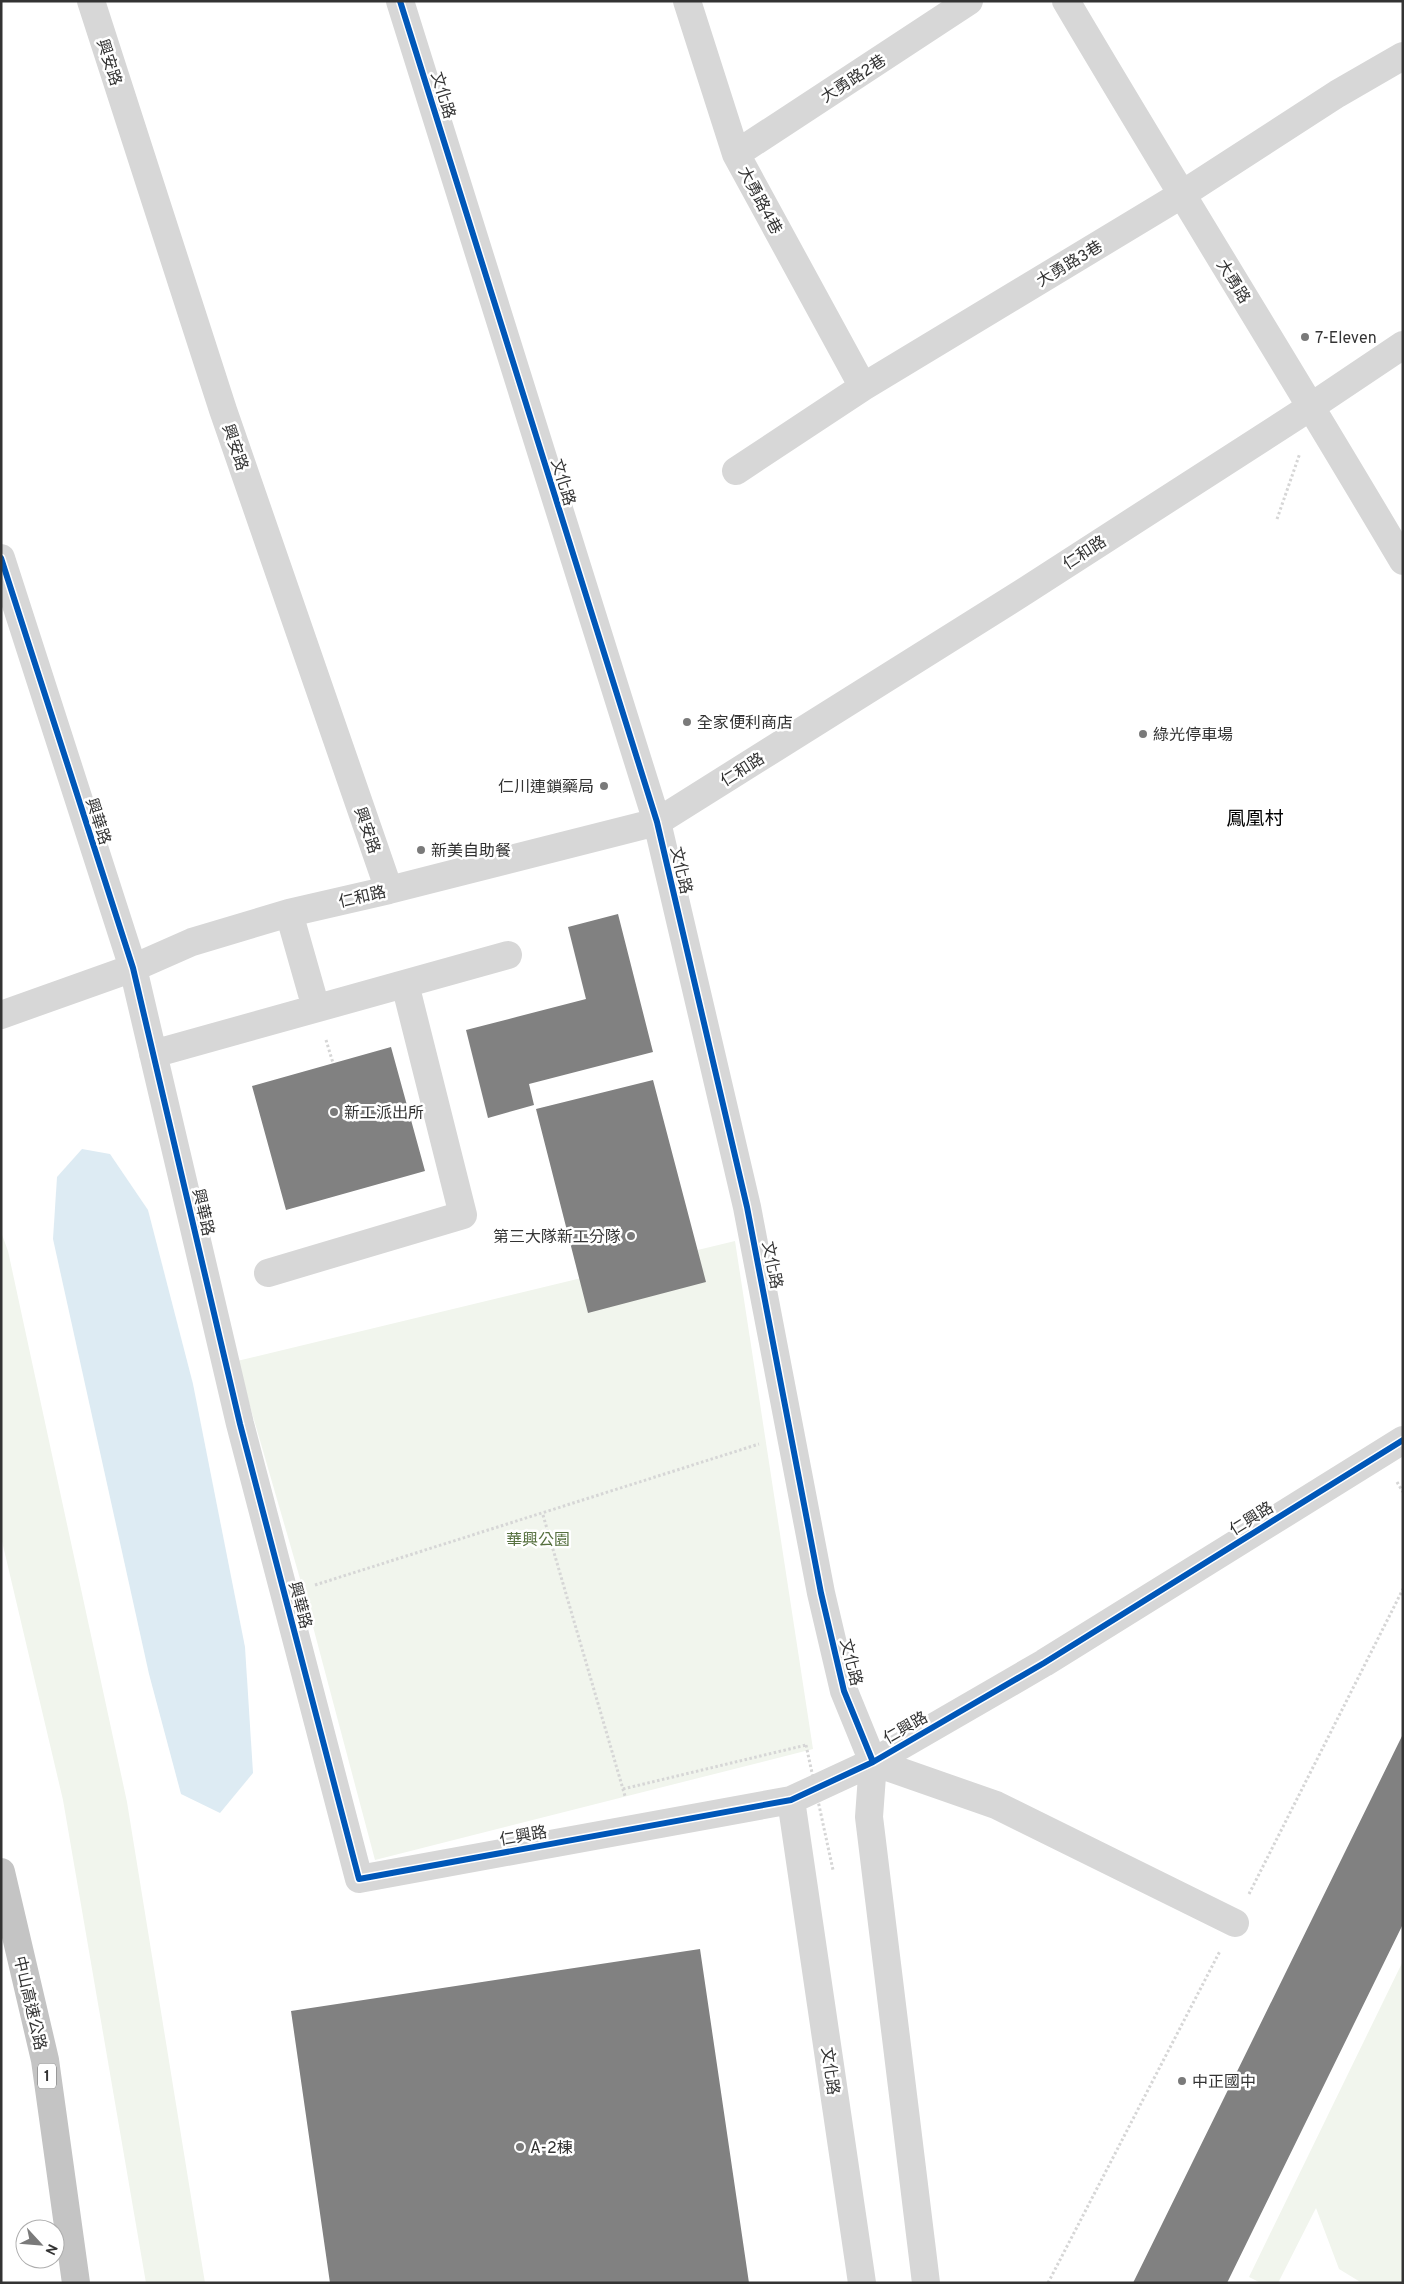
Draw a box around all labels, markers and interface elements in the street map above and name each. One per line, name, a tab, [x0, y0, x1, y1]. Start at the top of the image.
street label: 興安路	[91, 37, 125, 89]
street label: 大勇路2巷	[818, 51, 890, 108]
street label: 文化路	[426, 70, 459, 121]
street label: 大勇路4巷	[733, 164, 785, 238]
street label: 大勇路3巷	[1033, 237, 1107, 292]
street label: 大勇路	[1211, 256, 1254, 308]
place label: 7-Eleven	[1315, 329, 1377, 349]
marker: 7-Eleven	[1299, 331, 1311, 343]
street label: 興安路	[217, 422, 251, 474]
street label: 文化路	[546, 457, 579, 508]
street label: 仁和路	[1060, 532, 1111, 575]
place label: 全家便利商店	[697, 714, 793, 734]
marker: 全家便利商店	[681, 716, 693, 728]
place label: 綠光停車場	[1153, 726, 1233, 746]
marker: 綠光停車場	[1137, 728, 1149, 740]
street label: 仁和路	[717, 749, 769, 792]
place label: 仁川連鎖藥局	[498, 778, 594, 798]
marker: 仁川連鎖藥局	[598, 780, 610, 792]
street label: 興華路	[80, 796, 114, 848]
street label: 興安路	[349, 805, 383, 857]
district label: 鳳凰村	[1226, 808, 1284, 832]
place label: 新美自助餐	[431, 842, 511, 862]
marker: 新美自助餐	[415, 844, 427, 856]
street label: 文化路	[665, 845, 695, 896]
street label: 仁和路	[337, 883, 388, 913]
place label: 新工派出所	[344, 1104, 424, 1124]
marker: 新工派出所	[328, 1106, 340, 1118]
street label: 興華路	[187, 1187, 217, 1238]
place label: 第三大隊新工分隊	[493, 1228, 621, 1248]
marker: 第三大隊新工分隊	[625, 1230, 637, 1242]
street label: 文化路	[757, 1240, 785, 1291]
street label: 仁興路	[1226, 1498, 1278, 1541]
park label: 華興公園	[506, 1531, 570, 1551]
street label: 興華路	[283, 1580, 315, 1631]
street label: 文化路	[835, 1637, 866, 1688]
street label: 仁興路	[880, 1708, 932, 1749]
street label: 仁興路	[498, 1823, 549, 1851]
street label: 中山高速公路	[9, 1954, 50, 2052]
street label: 文化路	[816, 2046, 842, 2096]
road number: 1	[38, 2064, 56, 2088]
place label: 中正國中	[1192, 2073, 1256, 2093]
marker: 中正國中	[1176, 2075, 1188, 2087]
place label: A-2棟	[530, 2139, 573, 2159]
marker: A-2棟	[514, 2141, 526, 2153]
north arrow	[15, 2219, 65, 2269]
text: N	[40, 2241, 60, 2257]

